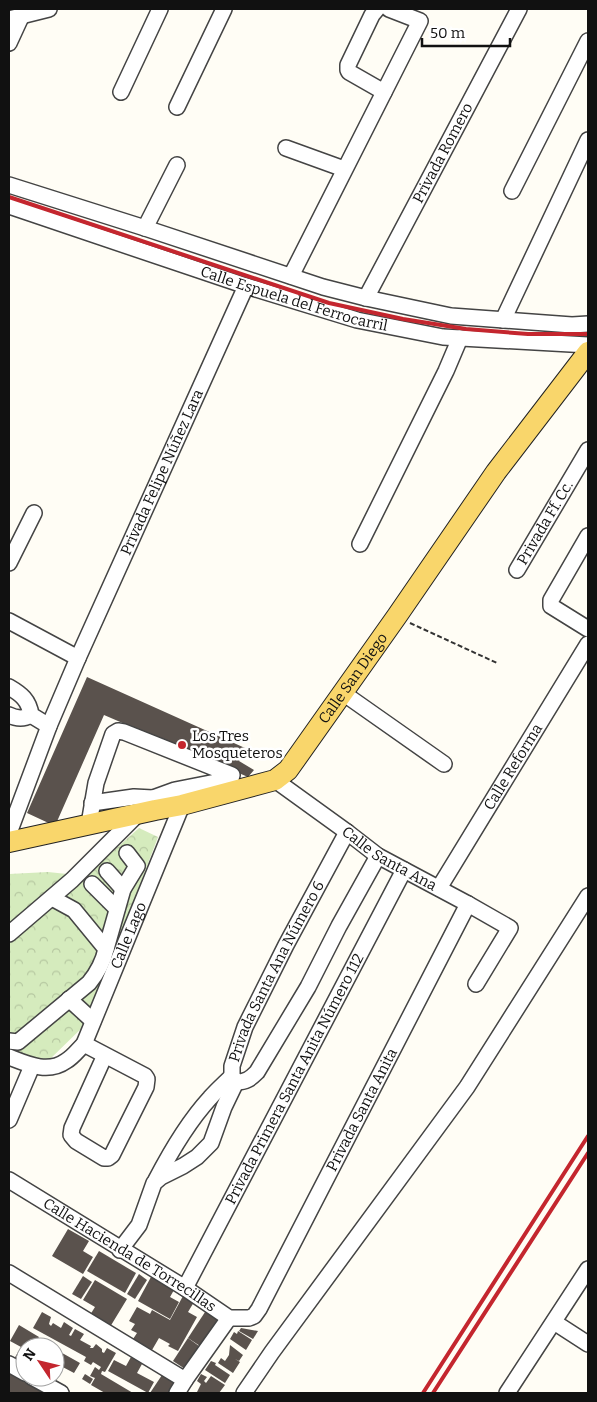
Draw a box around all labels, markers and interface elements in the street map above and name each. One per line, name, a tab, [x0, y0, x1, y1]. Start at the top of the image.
scale bar	[422, 15, 510, 47]
text: 50 m	[430, 24, 466, 42]
street label: Privada Romero	[409, 100, 477, 206]
street label: Calle Espuela del Ferrocarril	[198, 262, 389, 335]
street label: Privada Felipe Núñez Lara	[117, 386, 207, 558]
street label: Privada Ff. Cc.	[513, 477, 577, 568]
street label: Calle San Diego	[315, 629, 391, 727]
street label: Calle Reforma	[480, 720, 546, 813]
place label: Los Tres Mosqueteros	[192, 727, 283, 762]
marker: Los Tres Mosqueteros	[176, 739, 188, 751]
street label: Calle Santa Ana	[338, 822, 440, 895]
street label: Privada Santa Ana Número 6	[225, 878, 328, 1064]
street label: Calle Lago	[107, 899, 150, 972]
street label: Privada Primera Santa Anita Número 112	[221, 950, 368, 1207]
street label: Privada Santa Anita	[323, 1045, 401, 1174]
street label: Calle Hacienda de Torrecillas	[40, 1194, 220, 1316]
north arrow	[15, 1337, 65, 1387]
text: N	[20, 1345, 40, 1364]

